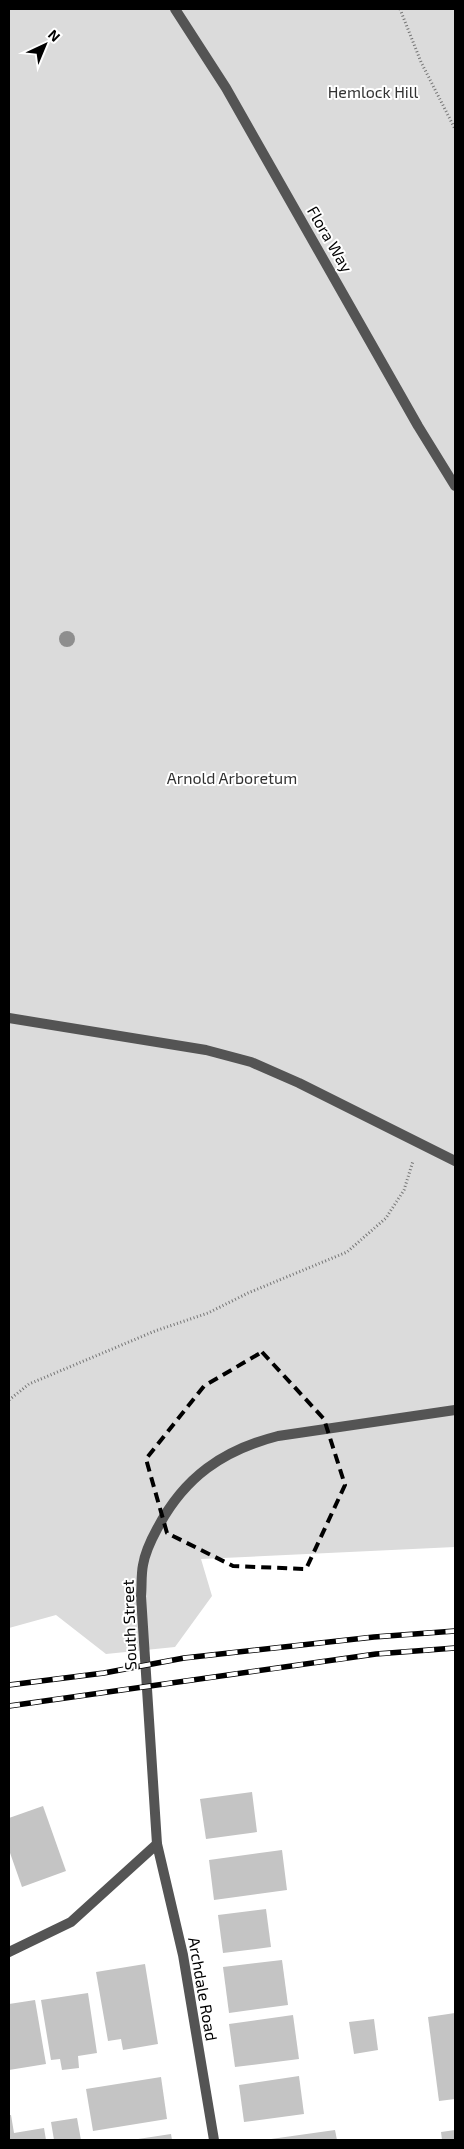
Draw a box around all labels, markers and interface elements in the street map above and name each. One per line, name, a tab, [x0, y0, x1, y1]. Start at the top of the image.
north arrow	[20, 20, 70, 70]
text: N	[45, 26, 64, 45]
park label: Hemlock Hill	[328, 82, 419, 101]
street label: Flora Way	[304, 202, 357, 276]
park label: Arnold Arboretum	[167, 768, 297, 787]
street label: South Street	[117, 1579, 140, 1671]
street label: Archdale Road	[185, 1936, 222, 2042]

